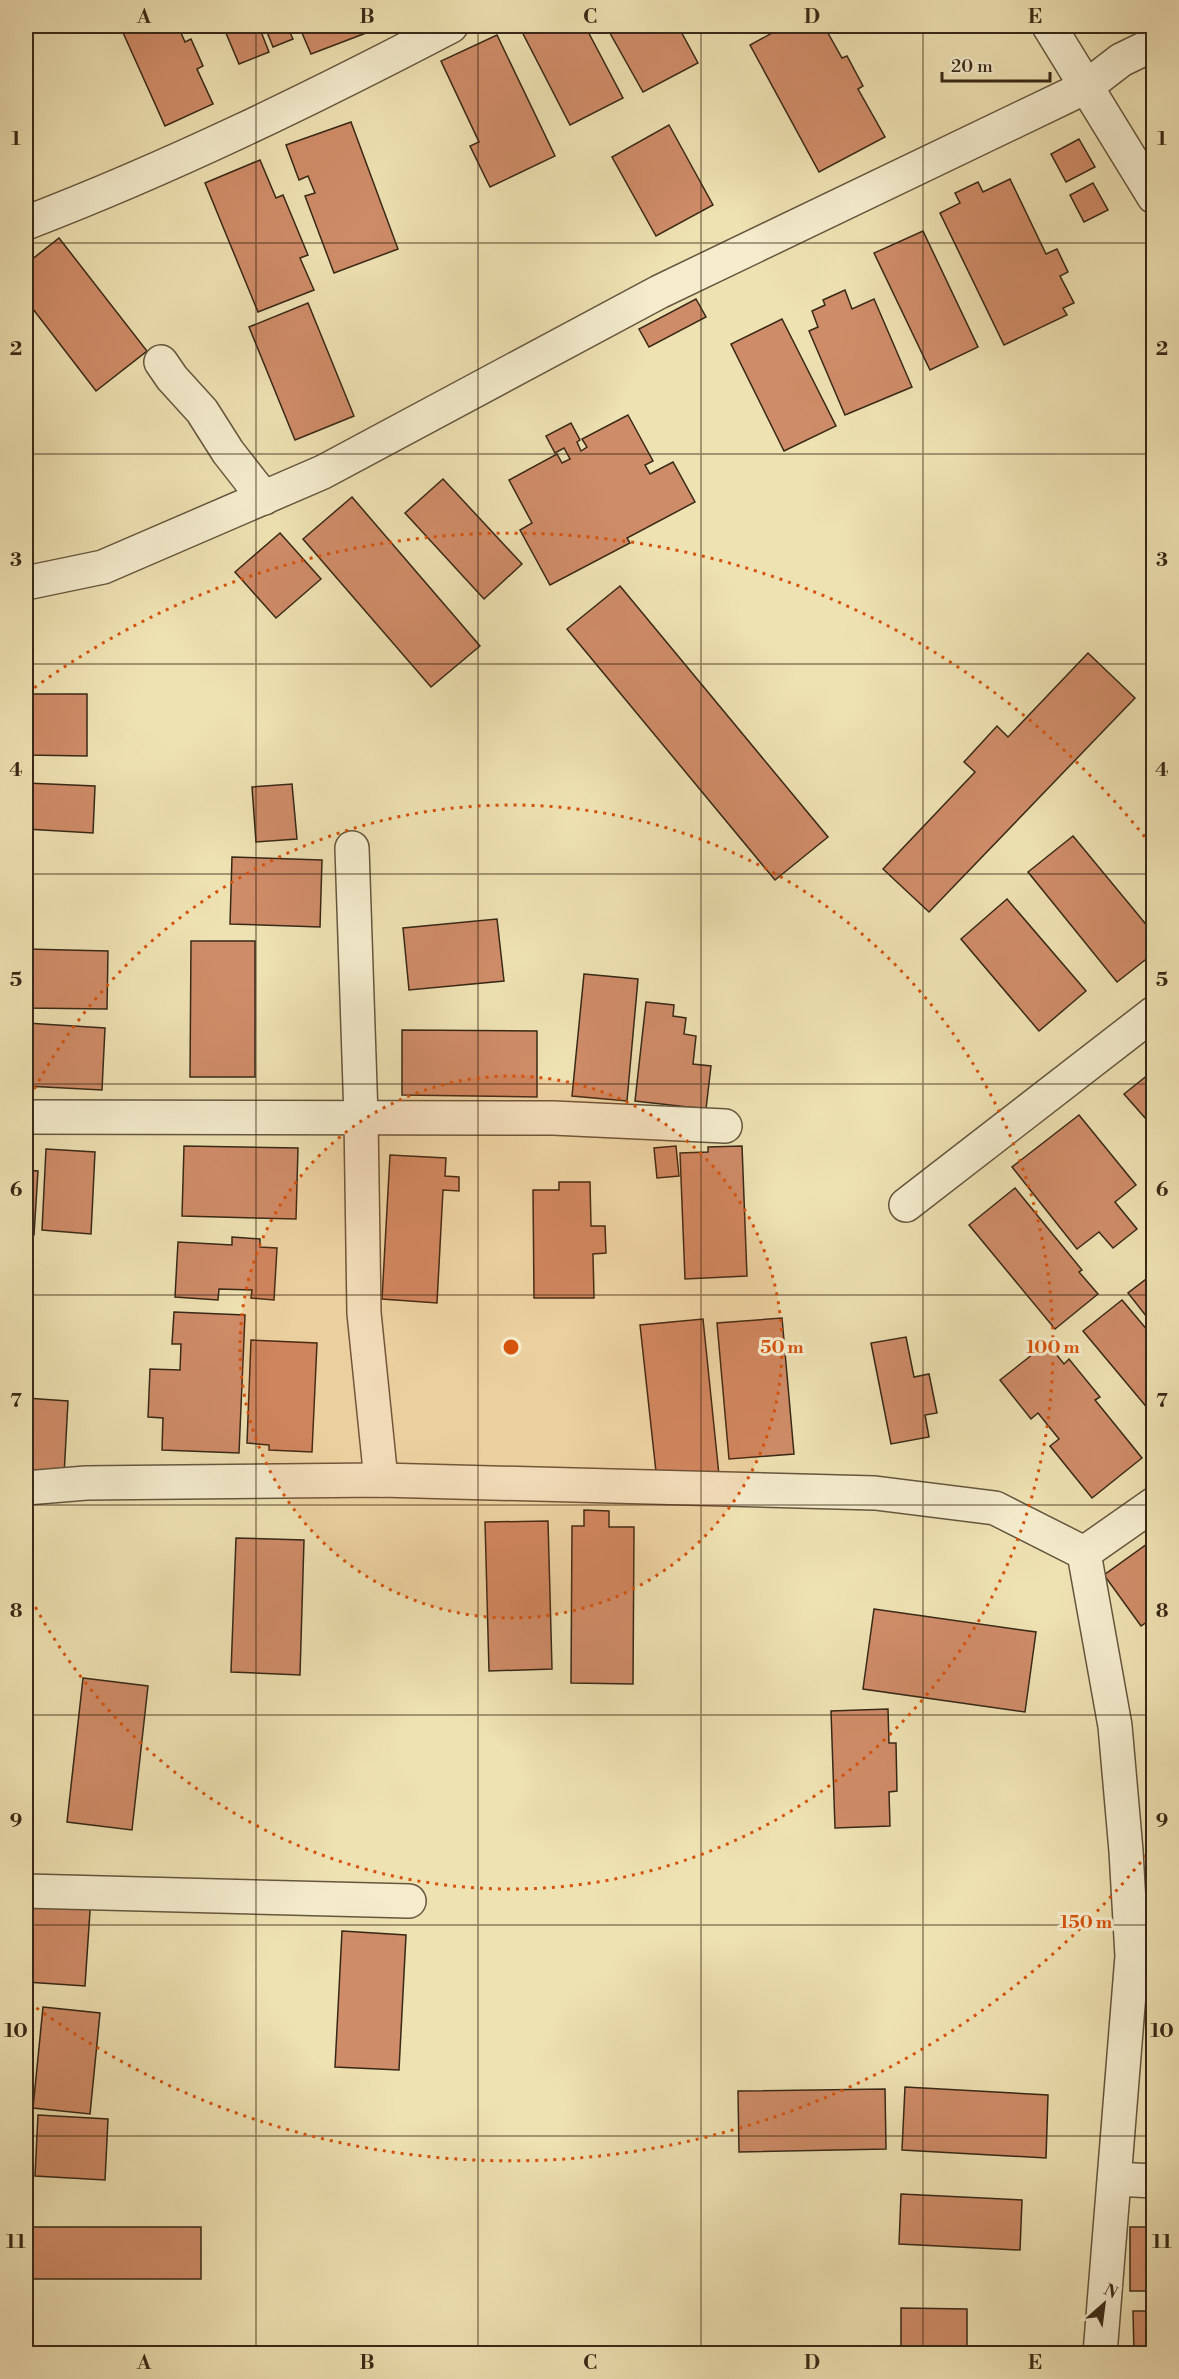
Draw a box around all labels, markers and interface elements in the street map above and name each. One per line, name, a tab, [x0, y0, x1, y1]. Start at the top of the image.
text: A	[136, 5, 152, 30]
text: B	[359, 5, 375, 30]
text: C	[583, 5, 597, 30]
text: D	[804, 5, 820, 30]
text: E	[1028, 5, 1042, 30]
scale bar	[942, 45, 1050, 83]
text: 20 m	[951, 55, 993, 78]
text: 1	[11, 127, 21, 152]
text: 1	[1157, 127, 1167, 152]
text: 2	[10, 337, 22, 362]
text: 2	[1156, 337, 1168, 362]
text: 3	[10, 548, 22, 573]
text: 3	[1156, 548, 1168, 573]
text: 4	[9, 758, 23, 783]
text: 4	[1155, 758, 1169, 783]
text: 5	[10, 968, 22, 993]
text: 5	[1156, 968, 1168, 993]
text: 6	[10, 1178, 23, 1203]
text: 6	[1156, 1178, 1169, 1203]
text: 50 m	[760, 1336, 804, 1359]
text: 100 m	[1026, 1336, 1080, 1359]
centre of rings	[501, 1337, 521, 1357]
text: 7	[10, 1389, 22, 1414]
text: 7	[1156, 1389, 1168, 1414]
text: 8	[10, 1599, 23, 1624]
text: 8	[1156, 1599, 1169, 1624]
text: 9	[10, 1809, 22, 1834]
text: 9	[1156, 1809, 1168, 1834]
text: 150 m	[1060, 1911, 1113, 1934]
text: 10	[4, 2019, 28, 2044]
text: 10	[1150, 2019, 1174, 2044]
text: 11	[6, 2230, 26, 2255]
text: 11	[1152, 2230, 1172, 2255]
north arrow	[1074, 2274, 1134, 2334]
text: N	[1100, 2280, 1121, 2304]
text: A	[136, 2351, 152, 2376]
text: B	[359, 2351, 375, 2376]
text: C	[583, 2351, 597, 2376]
text: D	[804, 2351, 820, 2376]
text: E	[1028, 2351, 1042, 2376]

